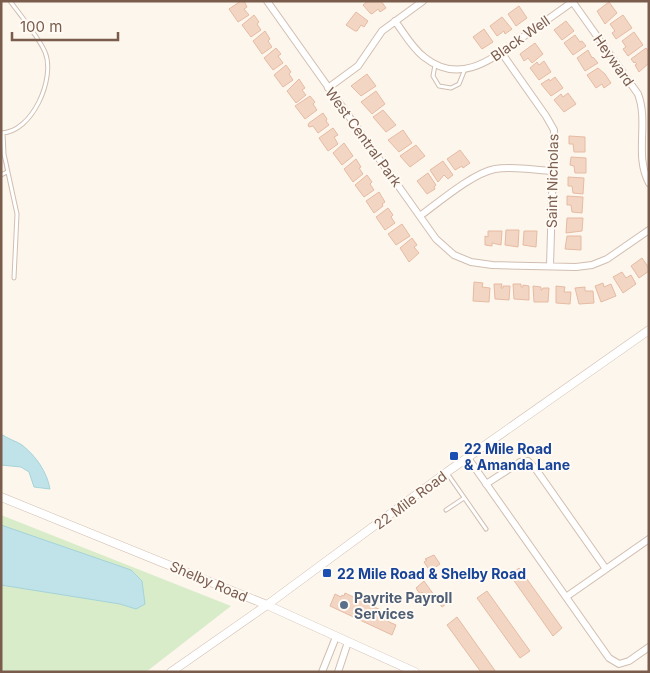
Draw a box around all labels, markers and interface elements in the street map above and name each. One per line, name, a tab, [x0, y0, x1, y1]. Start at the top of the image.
scale bar	[12, 10, 119, 42]
street label: Black Well	[487, 12, 553, 64]
text: 100 m	[20, 17, 62, 36]
street label: Heyward	[590, 31, 638, 89]
street label: West Central Park	[322, 84, 406, 190]
street label: Saint Nicholas	[543, 134, 561, 228]
place label: 22 Mile Road & Amanda Lane	[464, 440, 570, 473]
marker: 22 Mile Road & Amanda Lane	[448, 450, 460, 462]
street label: 22 Mile Road	[370, 467, 450, 533]
street label: Shelby Road	[168, 557, 250, 605]
place label: 22 Mile Road & Shelby Road	[337, 565, 526, 582]
marker: 22 Mile Road & Shelby Road	[321, 567, 333, 579]
place label: Payrite Payroll Services	[354, 589, 452, 622]
marker: Payrite Payroll Services	[338, 599, 350, 611]

